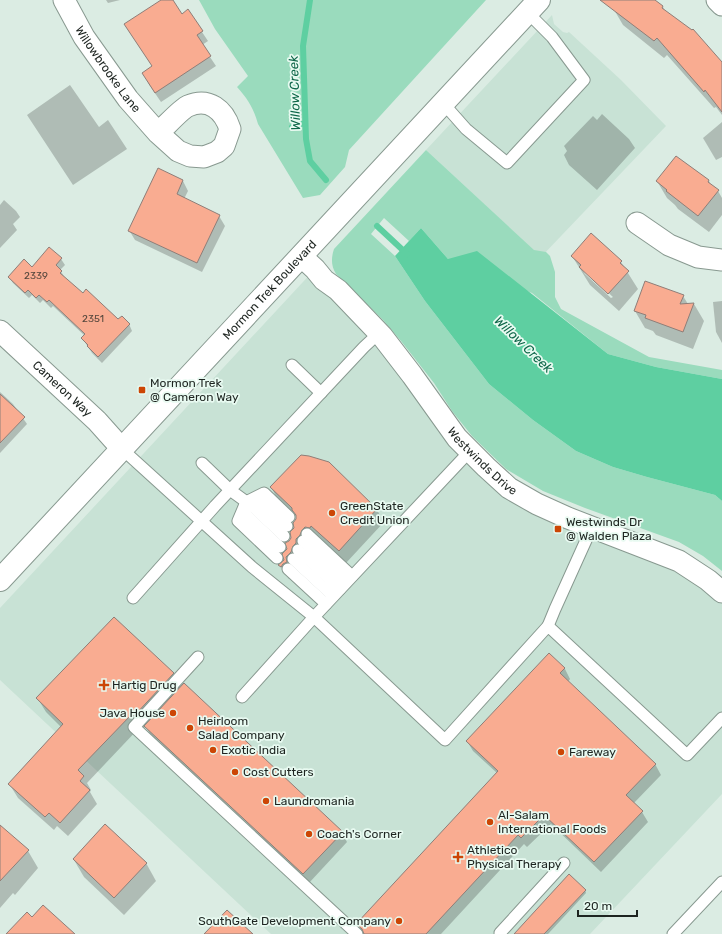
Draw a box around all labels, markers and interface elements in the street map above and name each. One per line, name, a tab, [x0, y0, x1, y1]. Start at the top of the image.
street label: Willowbrooke Lane	[72, 23, 144, 115]
water label: Willow Creek	[286, 55, 303, 131]
street label: Mormon Trek Boulevard	[220, 237, 319, 343]
house number: 2339	[24, 270, 48, 282]
house number: 2351	[82, 313, 104, 325]
water label: Willow Creek	[491, 313, 556, 376]
street label: Cameron Way	[30, 358, 95, 420]
place label: Mormon Trek @ Cameron Way	[150, 376, 239, 404]
marker: Mormon Trek @ Cameron Way	[137, 385, 147, 395]
street label: Westwinds Drive	[444, 424, 520, 498]
place label: GreenState Credit Union	[340, 499, 410, 527]
marker: GreenState Credit Union	[327, 508, 337, 518]
place label: Westwinds Dr @ Walden Plaza	[566, 515, 652, 543]
marker: Westwinds Dr @ Walden Plaza	[553, 524, 563, 534]
place label: Hartig Drug	[112, 678, 177, 692]
marker: Hartig Drug	[99, 680, 109, 690]
place label: Java House	[99, 706, 165, 720]
marker: Java House	[168, 708, 178, 718]
place label: Heirloom Salad Company	[198, 714, 285, 742]
marker: Heirloom Salad Company	[185, 723, 195, 733]
place label: Exotic India	[221, 743, 286, 757]
marker: Exotic India	[208, 745, 218, 755]
place label: Fareway	[569, 745, 616, 759]
marker: Fareway	[556, 747, 566, 757]
place label: Cost Cutters	[243, 765, 314, 779]
marker: Cost Cutters	[230, 767, 240, 777]
place label: Laundromania	[274, 794, 354, 808]
marker: Laundromania	[261, 796, 271, 806]
place label: Al-Salam International Foods	[498, 808, 606, 836]
marker: Al-Salam International Foods	[485, 817, 495, 827]
place label: Coach's Corner	[317, 827, 402, 841]
marker: Coach's Corner	[304, 829, 314, 839]
place label: Athletico Physical Therapy	[467, 843, 562, 871]
marker: Athletico Physical Therapy	[452, 851, 464, 863]
scale bar	[578, 892, 637, 918]
text: 20 m	[584, 899, 612, 913]
place label: SouthGate Development Company	[198, 914, 391, 928]
marker: SouthGate Development Company	[394, 916, 404, 926]

